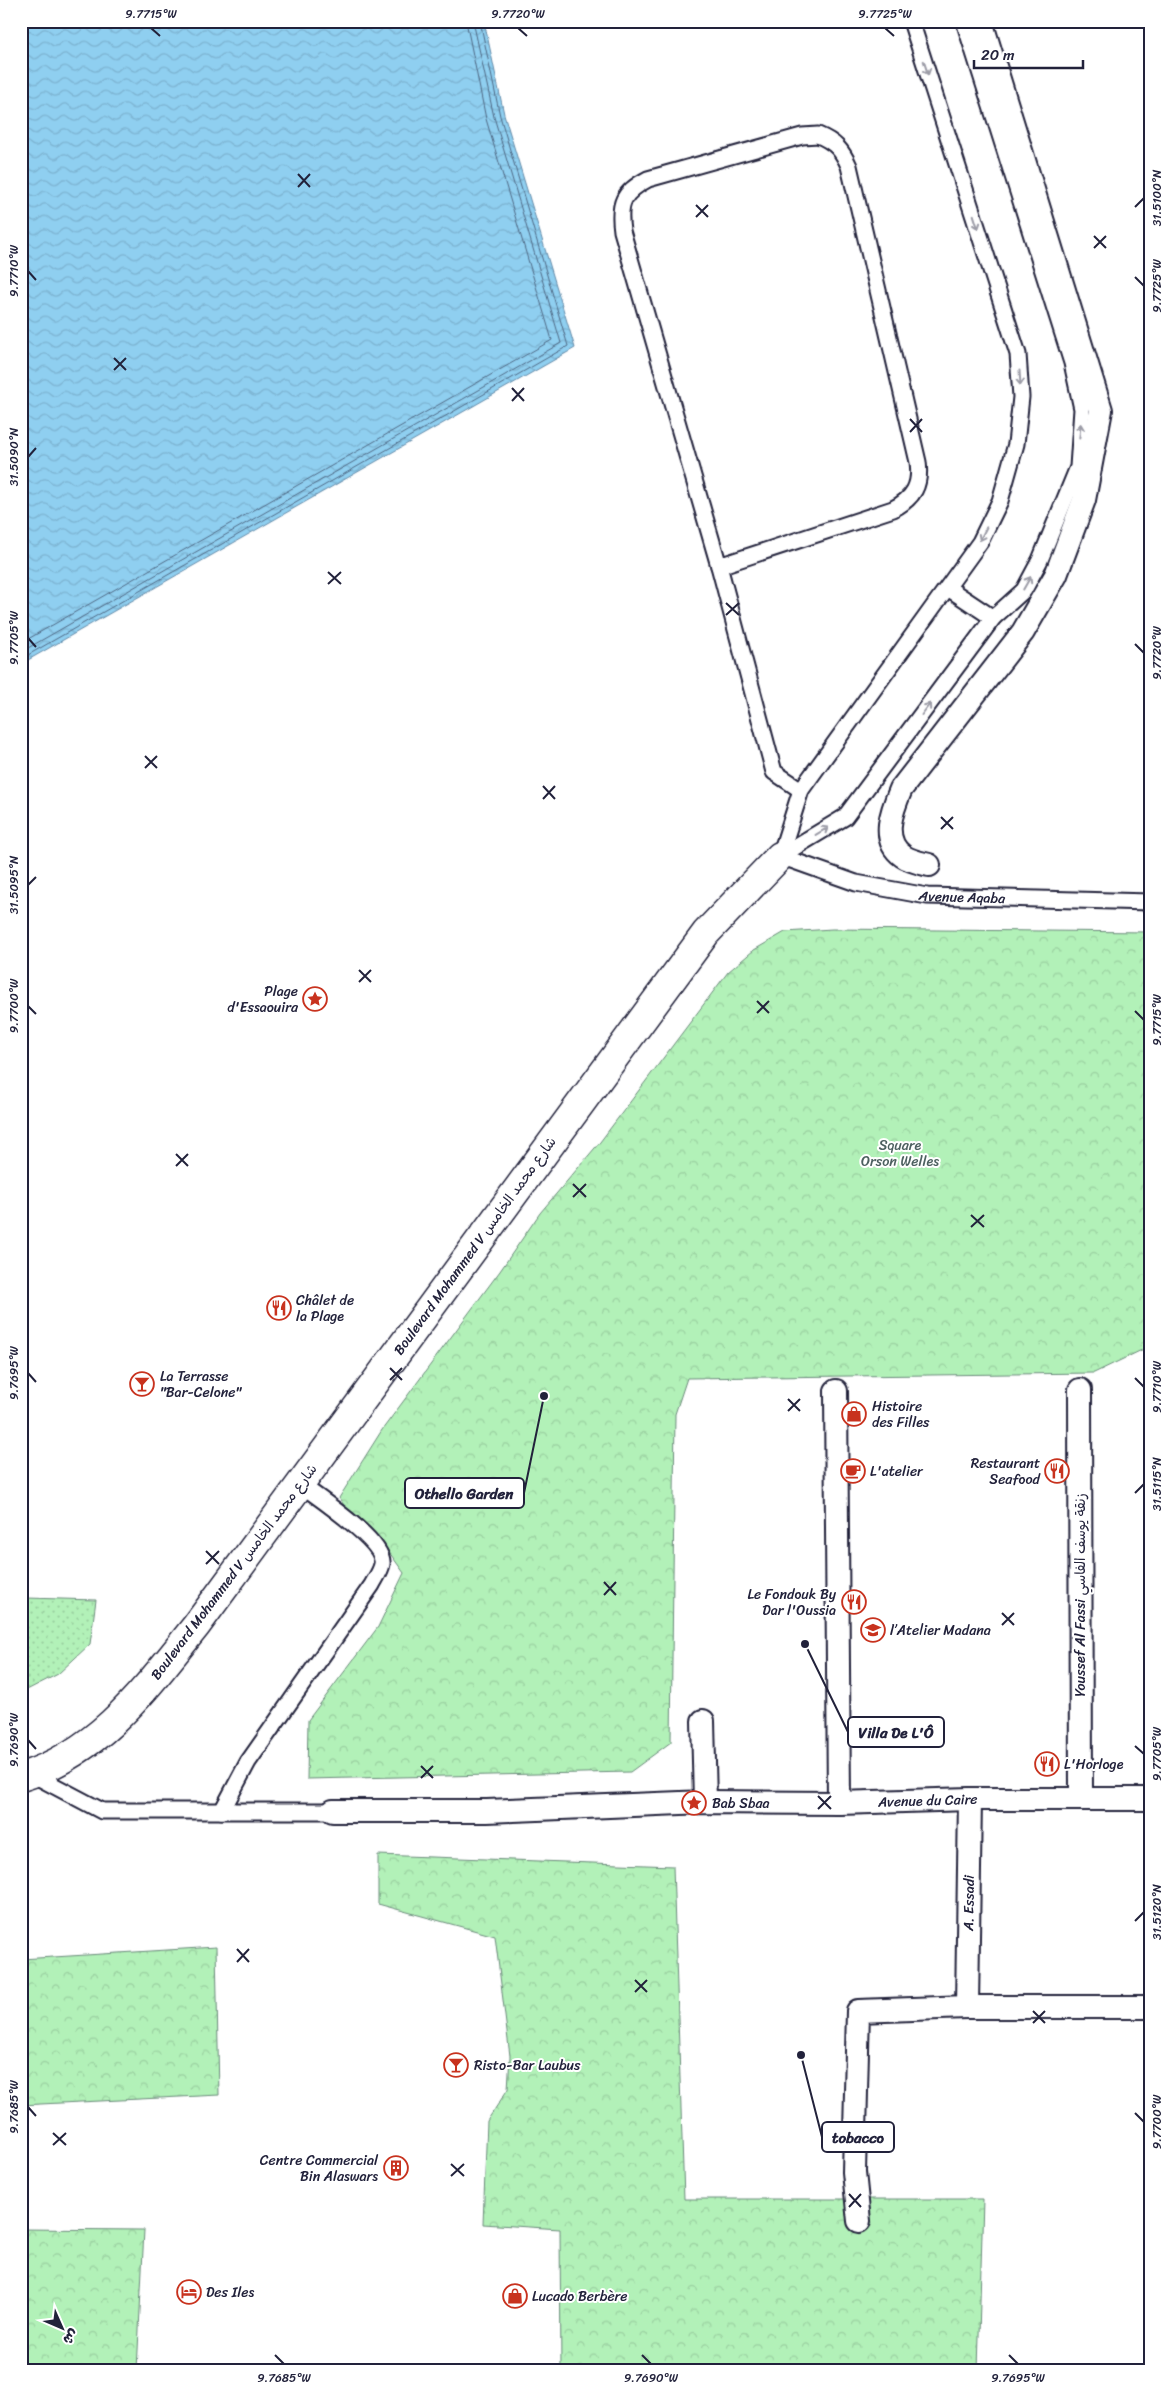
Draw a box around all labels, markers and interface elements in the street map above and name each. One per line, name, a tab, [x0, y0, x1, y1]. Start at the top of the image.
text: 9.7715°W	[125, 3, 178, 25]
text: 9.7720°W	[491, 3, 546, 25]
text: 9.7725°W	[858, 3, 912, 25]
scale bar	[974, 38, 1082, 70]
text: 20 m	[981, 42, 1015, 68]
one-way arrow	[922, 59, 932, 75]
text: 31.5100°N	[1146, 169, 1168, 226]
one-way arrow	[972, 214, 981, 230]
text: 9.7710°W	[3, 244, 25, 297]
text: 9.7725°W	[1146, 259, 1168, 313]
one-way arrow	[1015, 370, 1024, 386]
one-way arrow	[1076, 423, 1085, 439]
text: 31.5090°N	[3, 427, 25, 486]
one-way arrow	[978, 527, 988, 542]
one-way arrow	[1023, 576, 1033, 590]
text: 9.7705°W	[3, 610, 25, 665]
text: 9.7720°W	[1146, 625, 1168, 680]
one-way arrow	[921, 702, 931, 716]
one-way arrow	[814, 826, 828, 836]
text: 31.5095°N	[3, 855, 25, 914]
street label: Avenue Aqaba	[916, 882, 1007, 911]
text: 9.7700°W	[3, 978, 25, 1033]
place label: Plage d'Essaouira	[227, 979, 299, 1020]
place icon: Plage d'Essaouira	[302, 986, 328, 1012]
text: 9.7715°W	[1146, 993, 1168, 1046]
street label: Boulevard Mohammed V شارع محمد الخامس	[387, 1131, 563, 1361]
park label: Square Orson Welles	[861, 1133, 939, 1174]
place label: Châlet de la Plage	[296, 1288, 354, 1329]
restaurant icon: Châlet de la Plage	[266, 1295, 292, 1321]
text: 9.7695°W	[3, 1345, 25, 1400]
text: 9.7710°W	[1146, 1360, 1168, 1413]
place label: La Terrasse "Bar-Celone"	[160, 1364, 243, 1405]
bar icon: La Terrasse "Bar-Celone"	[129, 1371, 155, 1397]
place label: Histoire des Filles	[872, 1394, 930, 1435]
shop icon: Histoire des Filles	[841, 1401, 867, 1427]
place label: Restaurant Seafood	[971, 1451, 1042, 1492]
text: 31.5115°N	[1146, 1456, 1168, 1511]
street label: Boulevard Mohammed V شارع محمد الخامس	[144, 1458, 324, 1686]
cafe icon: L'atelier	[840, 1458, 866, 1484]
restaurant icon: Restaurant Seafood	[1044, 1458, 1070, 1484]
place label: L'atelier	[870, 1459, 924, 1484]
callout: Othello Garden	[405, 1478, 524, 1508]
text: Othello Garden	[414, 1481, 514, 1507]
street label: Youssef Al Fassi زنقة يوسف الفاسي	[1068, 1493, 1093, 1697]
place label: Le Fondouk By Dar l'Oussia	[747, 1582, 837, 1623]
restaurant icon: Le Fondouk By Dar l'Oussia	[841, 1589, 867, 1615]
school or university icon: l’Atelier Madana	[860, 1617, 886, 1643]
place label: l’Atelier Madana	[890, 1618, 991, 1643]
text: 9.7690°W	[3, 1712, 25, 1767]
callout: Villa De L'Ô	[848, 1717, 944, 1747]
text: Villa De L'Ô	[858, 1720, 934, 1746]
text: 9.7705°W	[1146, 1726, 1168, 1781]
restaurant icon: L'Horloge	[1034, 1751, 1060, 1777]
place label: L'Horloge	[1064, 1752, 1124, 1777]
street label: Avenue du Caire	[877, 1786, 978, 1814]
place icon: Bab Sbaa	[681, 1790, 707, 1816]
place label: Bab Sbaa	[712, 1791, 770, 1816]
street label: A. Essadi	[956, 1874, 981, 1932]
text: 31.5120°N	[1146, 1883, 1168, 1940]
bar icon: Risto-Bar Laubus	[443, 2052, 469, 2078]
place label: Risto-Bar Laubus	[474, 2053, 581, 2078]
text: 9.7685°W	[3, 2079, 25, 2134]
text: 9.7700°W	[1146, 2094, 1168, 2149]
callout: tobacco	[822, 2122, 894, 2152]
text: tobacco	[832, 2125, 885, 2151]
place label: Centre Commercial Bin Alaswars	[260, 2148, 379, 2189]
building icon: Centre Commercial Bin Alaswars	[383, 2155, 409, 2181]
hotel icon: Des Iles	[176, 2279, 202, 2305]
place label: Des Iles	[206, 2280, 254, 2305]
shop icon: Lucado Berbère	[502, 2283, 528, 2309]
place label: Lucado Berbère	[532, 2284, 628, 2309]
north arrow	[38, 2304, 88, 2354]
text: ش	[57, 2323, 85, 2351]
text: 9.7685°W	[257, 2367, 312, 2389]
text: 9.7690°W	[624, 2367, 679, 2389]
text: 9.7695°W	[991, 2367, 1046, 2389]

